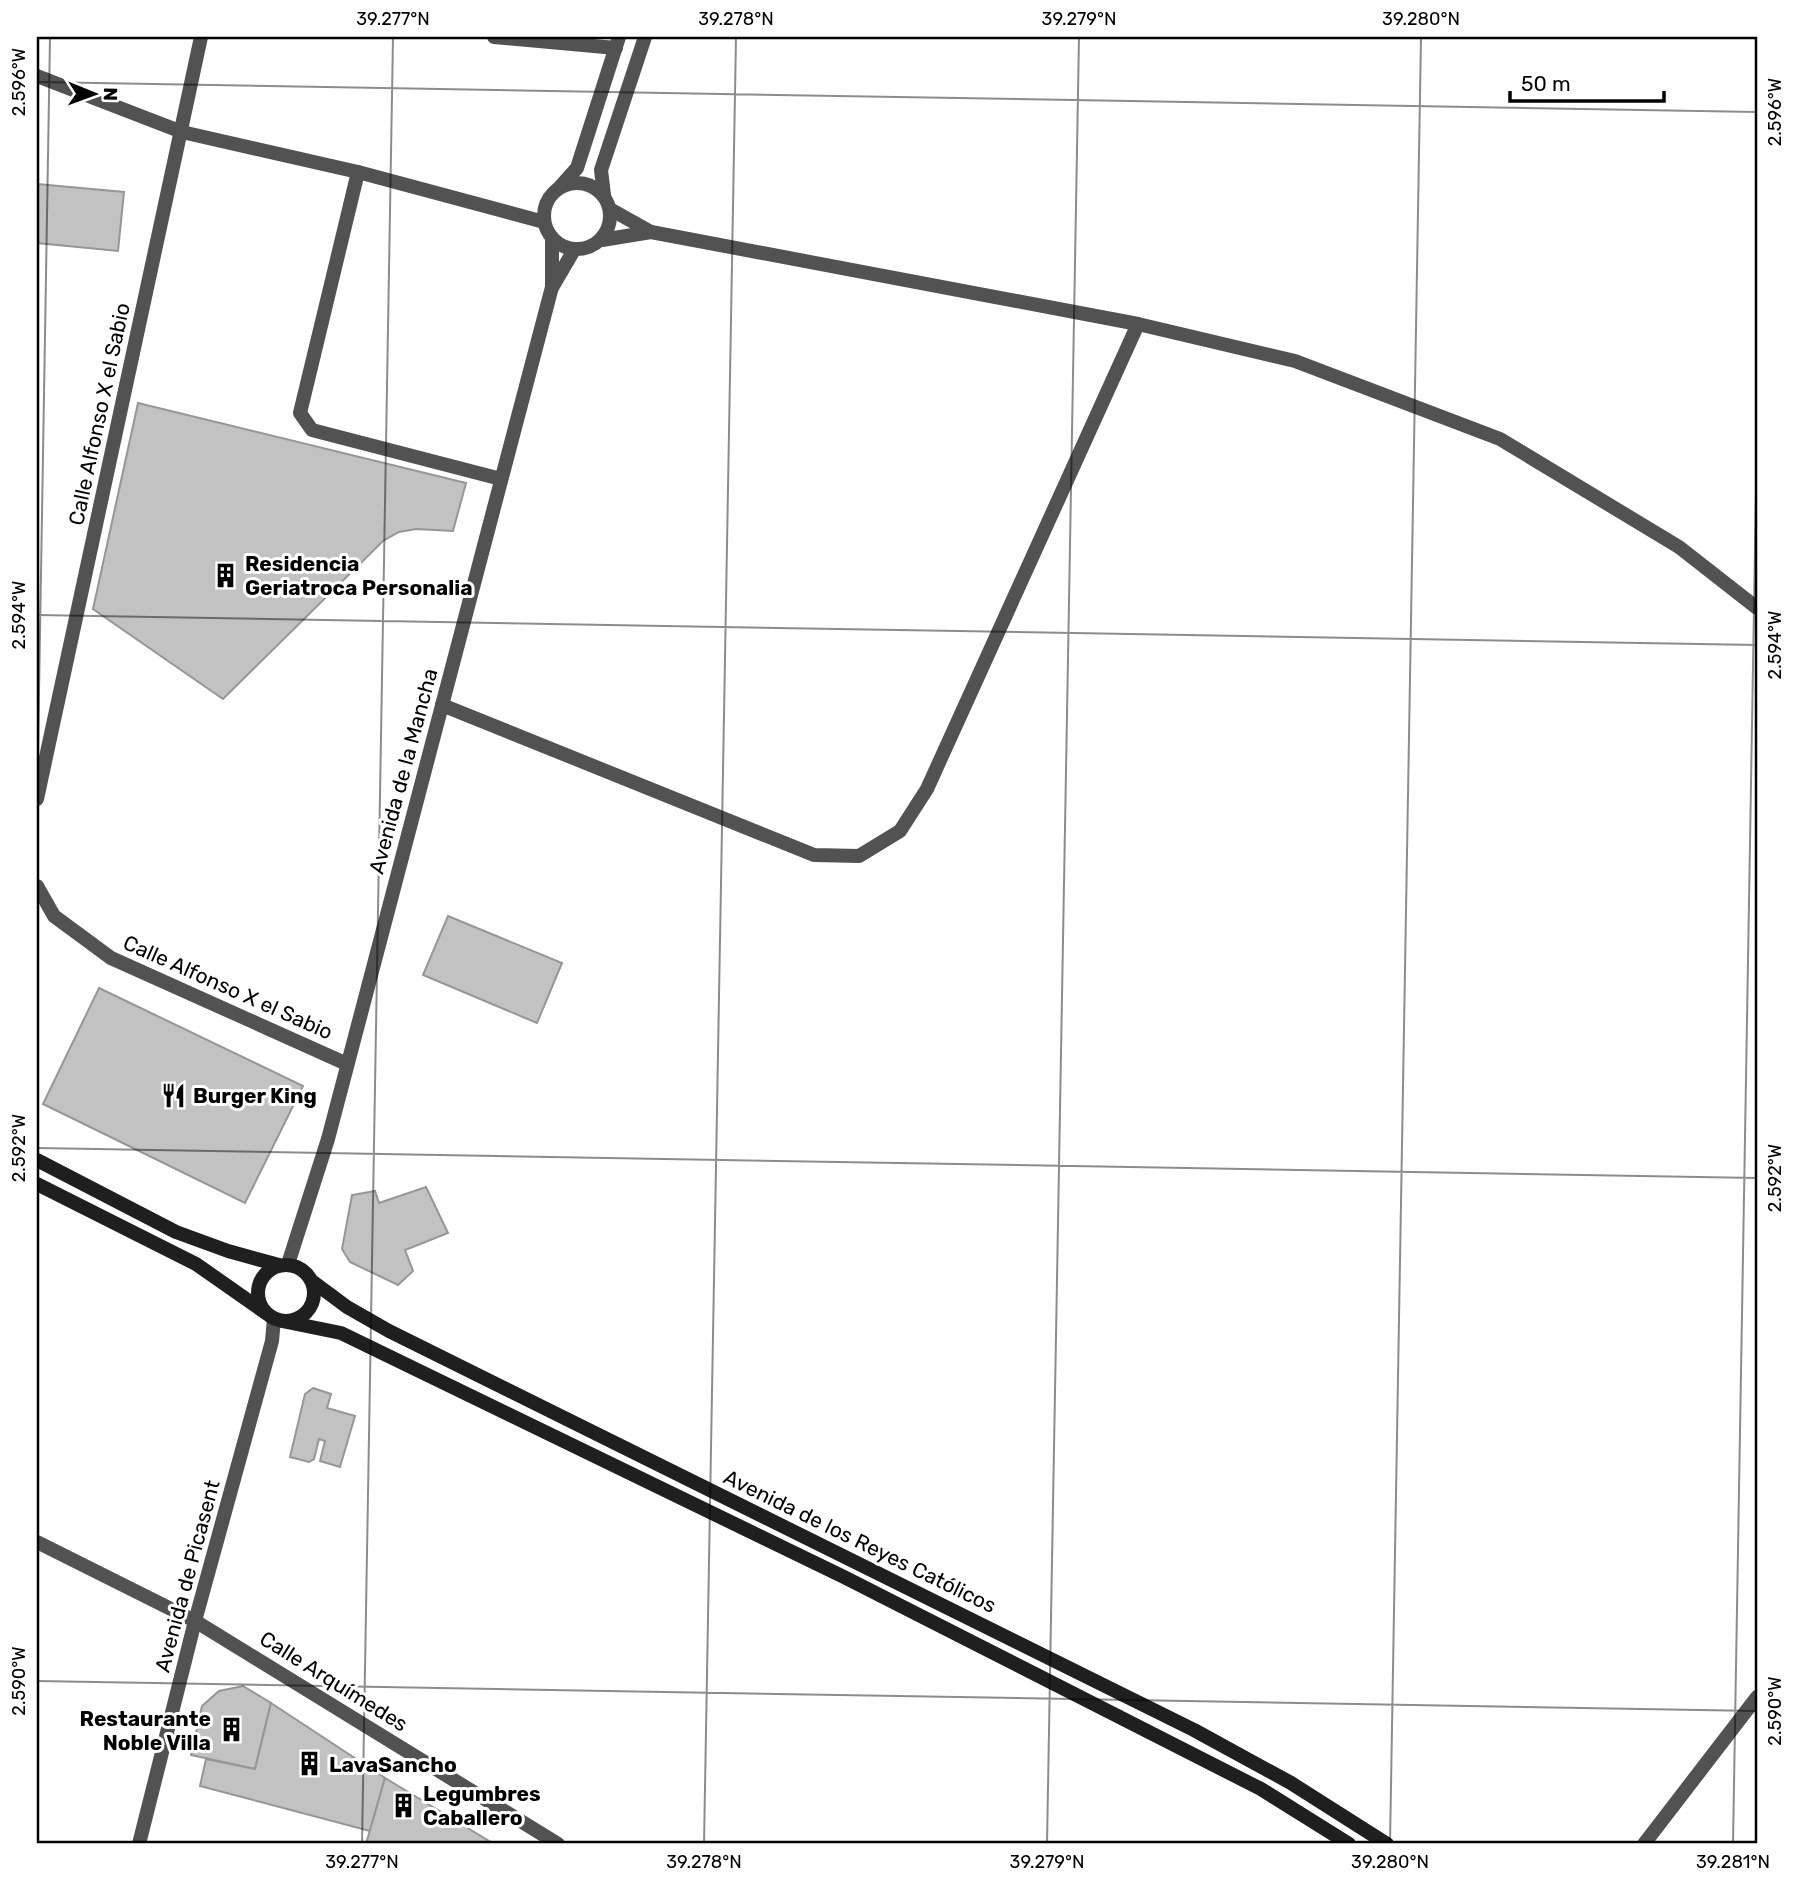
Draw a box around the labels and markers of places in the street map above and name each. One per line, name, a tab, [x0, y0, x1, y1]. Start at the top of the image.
place label: Residencia Geriatroca Personalia	[245, 551, 473, 600]
building icon: Residencia Geriatroca Personalia	[211, 561, 239, 589]
restaurant icon: Burger King	[159, 1081, 187, 1109]
place label: Burger King	[193, 1083, 317, 1108]
place label: Restaurante Noble Villa	[80, 1706, 211, 1755]
building icon: Restaurante Noble Villa	[217, 1716, 245, 1744]
building icon: LavaSancho	[295, 1750, 323, 1778]
place label: LavaSancho	[329, 1752, 457, 1777]
place label: Legumbres Caballero	[423, 1781, 541, 1830]
building icon: Legumbres Caballero	[389, 1791, 417, 1819]

